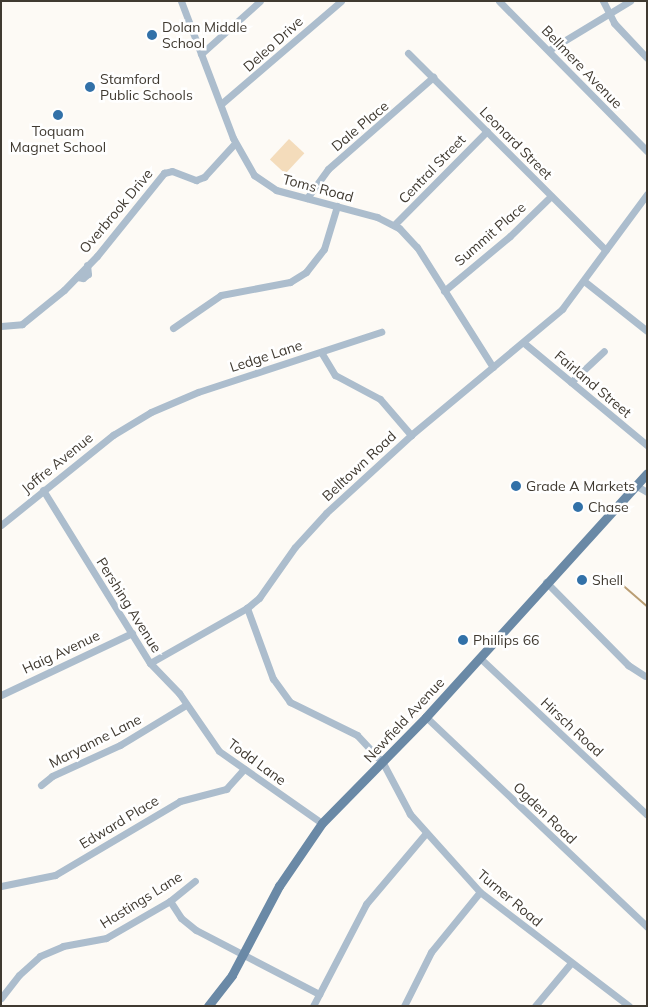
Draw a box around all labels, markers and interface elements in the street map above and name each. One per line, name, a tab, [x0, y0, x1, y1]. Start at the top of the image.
street label: Deleo Drive	[240, 13, 306, 75]
place label: Dolan Middle School	[162, 19, 247, 52]
street label: Bellmere Avenue	[538, 22, 626, 112]
marker: Dolan Middle School	[146, 29, 158, 41]
place label: Stamford Public Schools	[100, 71, 193, 104]
marker: Stamford Public Schools	[84, 81, 96, 93]
street label: Dale Place	[328, 97, 392, 155]
street label: Leonard Street	[476, 103, 556, 183]
marker: Toquam Magnet School	[52, 109, 64, 121]
place label: Toquam Magnet School	[10, 123, 106, 156]
street label: Central Street	[395, 131, 469, 207]
street label: Overbrook Drive	[76, 165, 156, 257]
street label: Toms Road	[281, 170, 355, 206]
street label: Summit Place	[451, 199, 529, 269]
street label: Ledge Lane	[228, 336, 304, 376]
street label: Fairland Street	[551, 347, 635, 421]
street label: Belltown Road	[319, 428, 399, 504]
street label: Joffre Avenue	[18, 429, 96, 497]
place label: Grade A Markets	[526, 478, 635, 494]
marker: Grade A Markets	[510, 480, 522, 492]
place label: Chase	[588, 499, 629, 515]
marker: Chase	[572, 501, 584, 513]
street label: Pershing Avenue	[93, 554, 165, 656]
place label: Shell	[592, 572, 623, 588]
marker: Shell	[576, 574, 588, 586]
street label: Haig Avenue	[20, 627, 102, 677]
place label: Phillips 66	[473, 632, 539, 648]
marker: Phillips 66	[457, 634, 469, 646]
street label: Newfield Avenue	[360, 674, 448, 766]
street label: Hirsch Road	[537, 694, 607, 760]
street label: Maryanne Lane	[46, 711, 144, 771]
street label: Todd Lane	[225, 735, 289, 789]
street label: Ogden Road	[510, 779, 580, 847]
street label: Edward Place	[76, 792, 162, 852]
street label: Turner Road	[474, 866, 546, 930]
street label: Hastings Lane	[97, 868, 185, 932]

